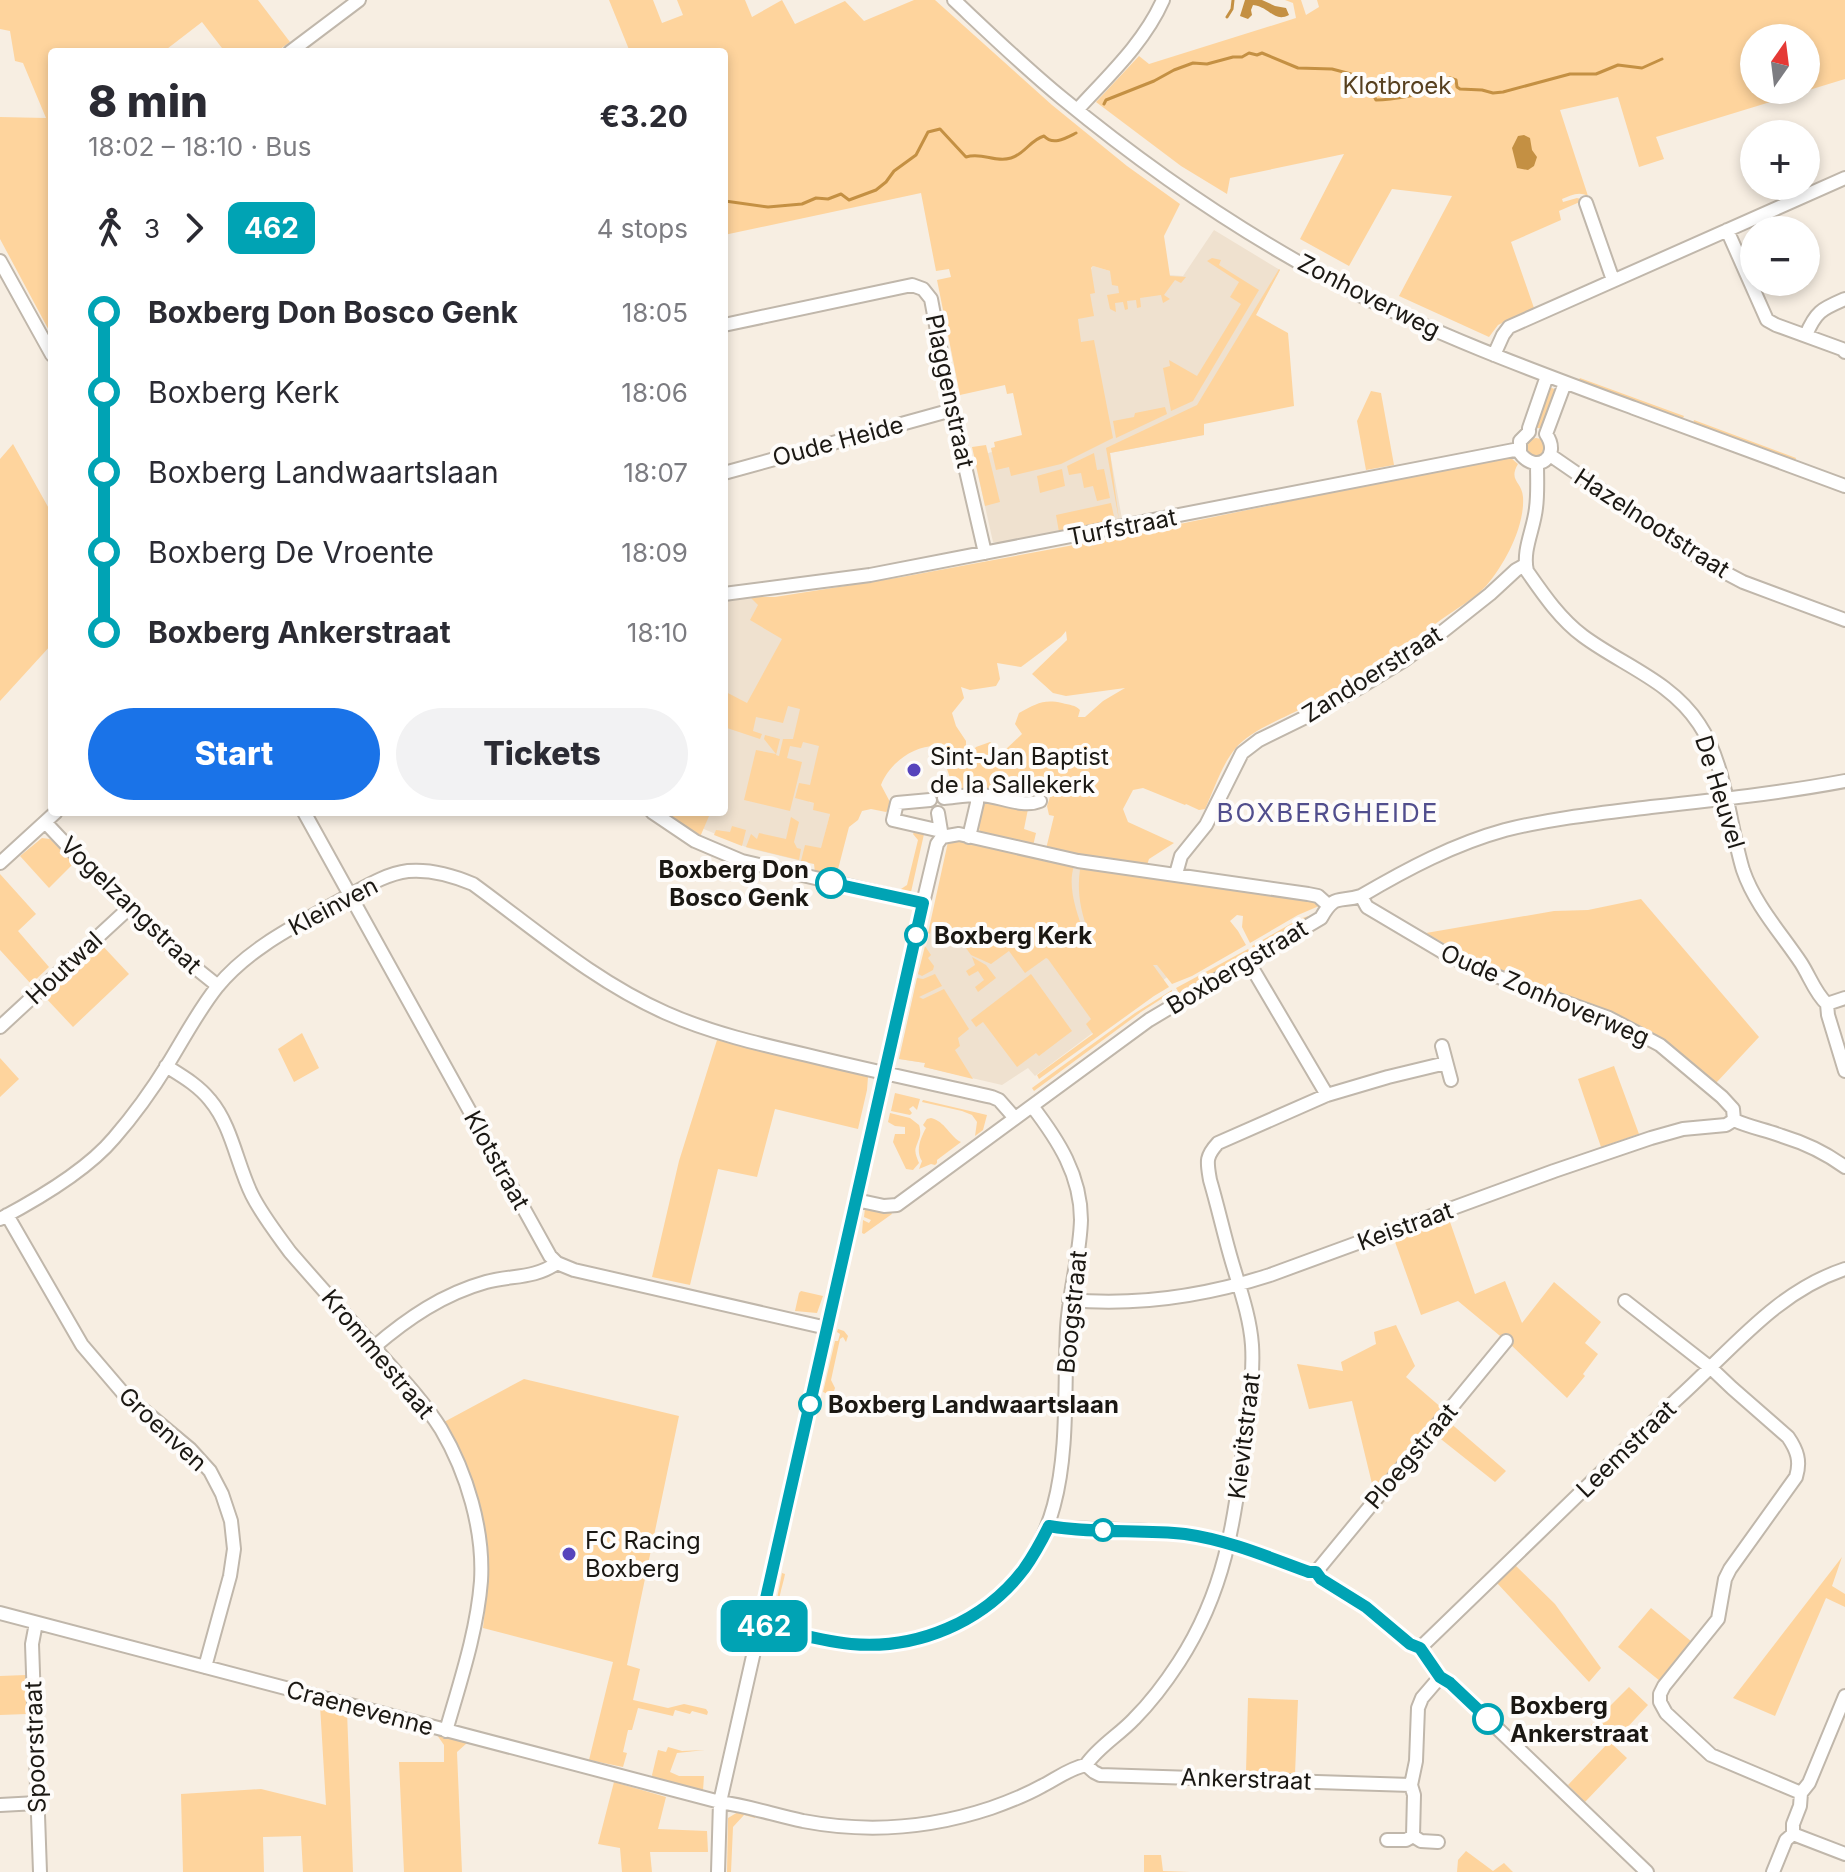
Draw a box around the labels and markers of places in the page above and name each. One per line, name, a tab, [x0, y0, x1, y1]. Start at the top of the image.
place label: Sint-Jan Baptist de la Sallekerk	[930, 742, 1109, 799]
marker: Sint-Jan Baptist de la Sallekerk	[905, 761, 923, 779]
place label: Boxberg Don Bosco Genk	[659, 855, 809, 912]
marker: Boxberg Don Bosco Genk	[816, 868, 846, 898]
place label: Boxberg Kerk	[934, 921, 1092, 950]
marker: Boxberg Kerk	[905, 924, 927, 946]
place label: Boxberg Landwaartslaan	[828, 1390, 1119, 1419]
marker: Boxberg Landwaartslaan	[799, 1393, 821, 1415]
unlabelled marker	[1092, 1519, 1114, 1541]
place label: FC Racing Boxberg	[585, 1526, 701, 1583]
marker: FC Racing Boxberg	[560, 1545, 578, 1563]
place label: Boxberg Ankerstraat	[1510, 1691, 1649, 1748]
marker: Boxberg Ankerstraat	[1473, 1704, 1503, 1734]

